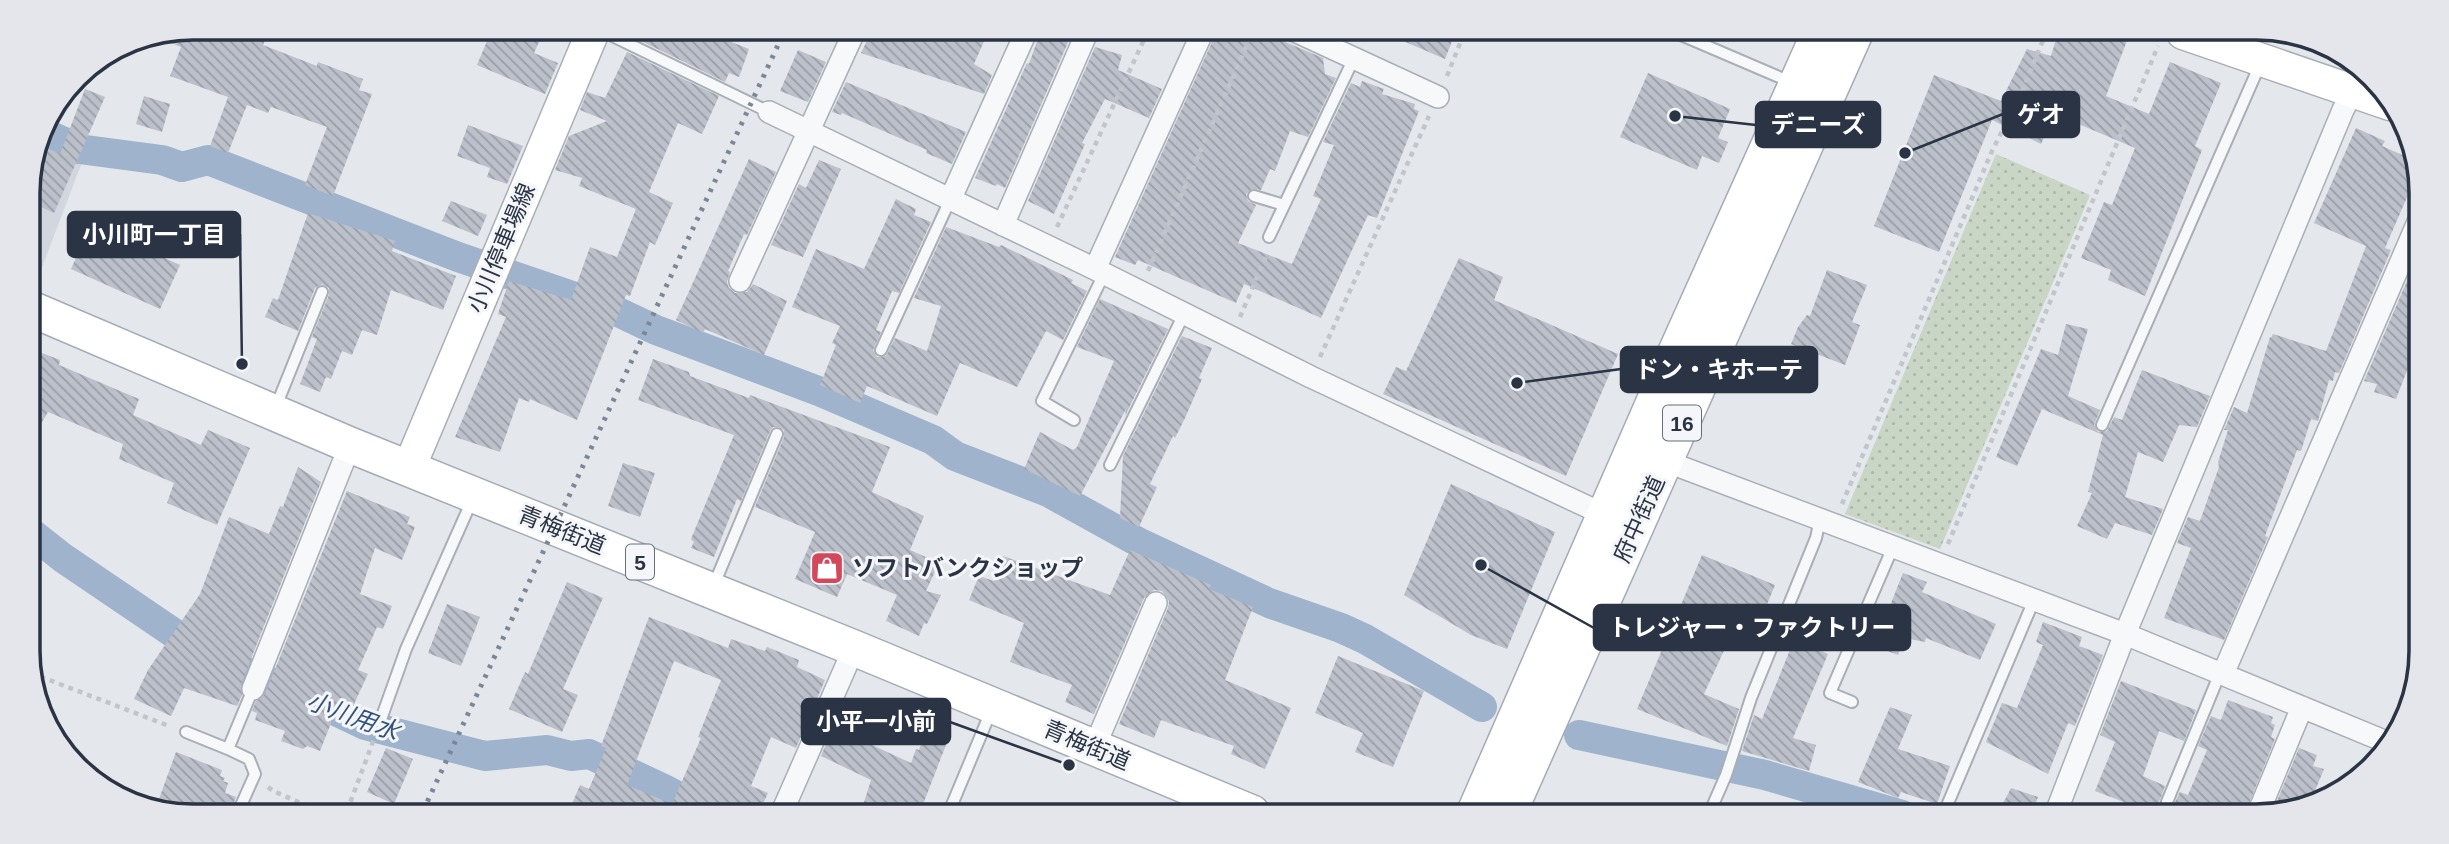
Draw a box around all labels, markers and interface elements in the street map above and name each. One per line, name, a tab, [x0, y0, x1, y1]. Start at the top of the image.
callout: ゲオ	[2003, 92, 2079, 137]
text: ゲオ	[2017, 101, 2065, 128]
callout: デニーズ	[1756, 102, 1880, 147]
text: デニーズ	[1771, 111, 1865, 138]
street label: 小川停車場線	[462, 179, 540, 317]
callout: 小川町一丁目	[68, 212, 240, 257]
text: 小川町一丁目	[82, 221, 226, 248]
callout: ドン・キホーテ	[1621, 347, 1817, 392]
text: ドン・キホーテ	[1635, 356, 1803, 383]
road number: 16	[1663, 406, 1701, 440]
street label: 府中街道	[1608, 472, 1670, 566]
street label: 青梅街道	[514, 501, 610, 559]
road number: 5	[626, 544, 654, 580]
shop icon: ソフトバンクショップ	[808, 549, 846, 587]
place label: ソフトバンクショップ	[852, 555, 1083, 581]
callout: トレジャー・ファクトリー	[1594, 605, 1910, 650]
text: トレジャー・ファクトリー	[1609, 614, 1895, 641]
water label: 小川用水	[303, 687, 406, 746]
callout: 小平一小前	[802, 699, 950, 744]
text: 小平一小前	[816, 708, 936, 735]
street label: 青梅街道	[1040, 715, 1134, 775]

